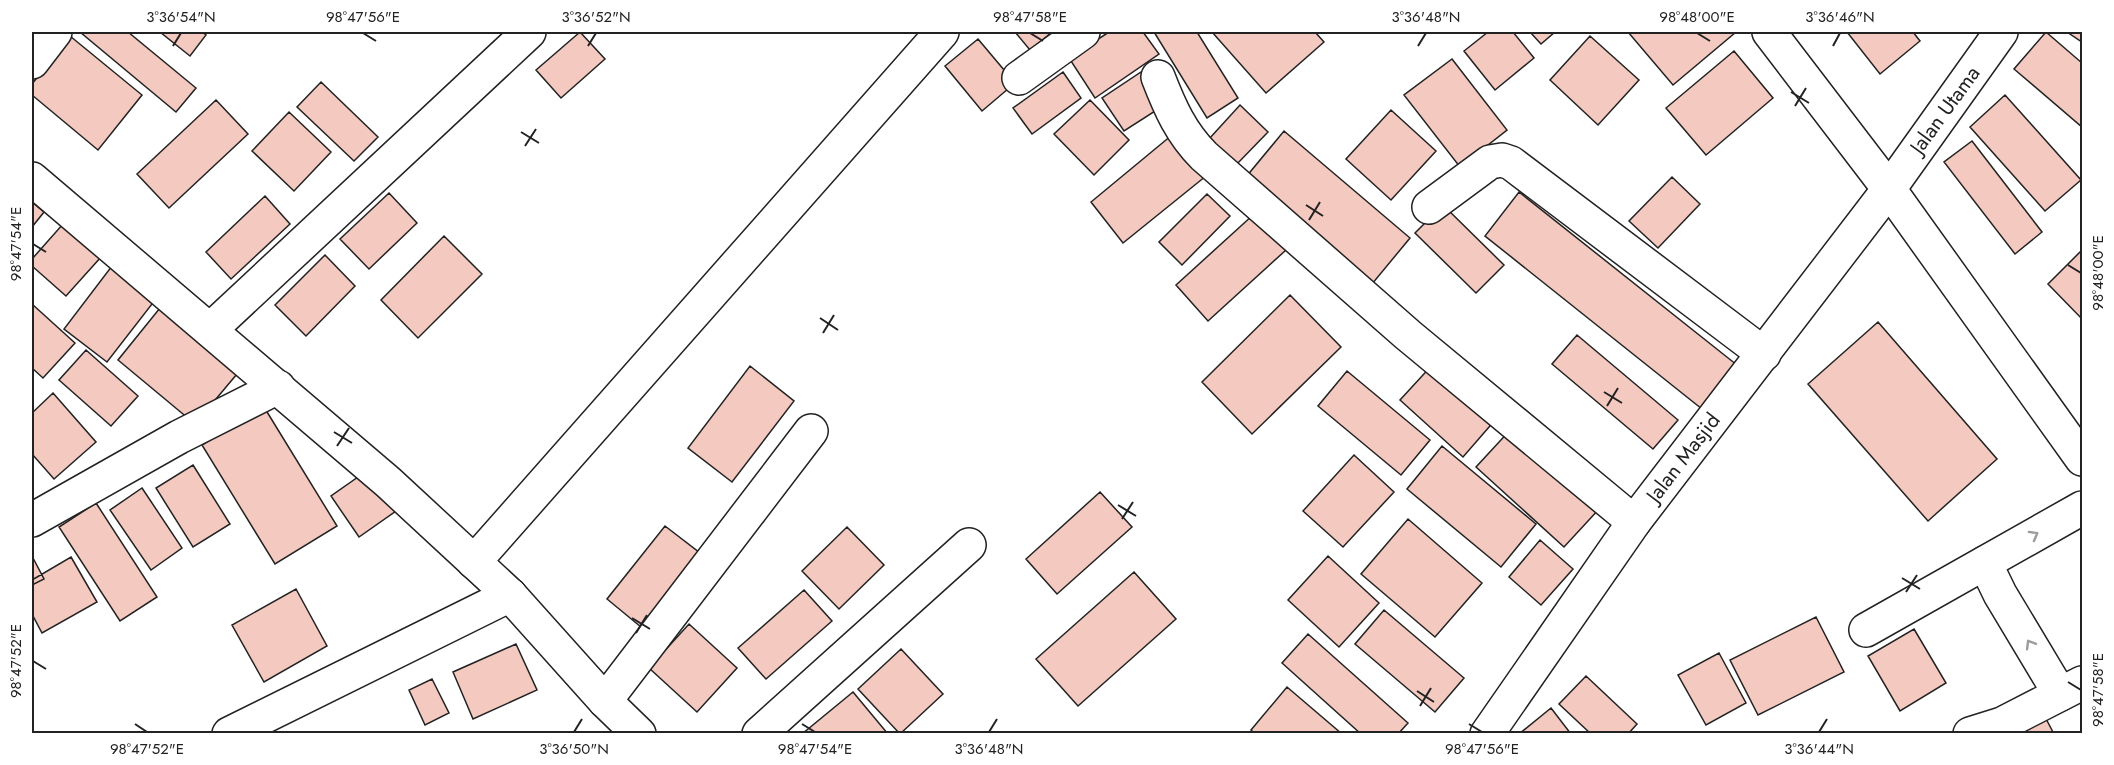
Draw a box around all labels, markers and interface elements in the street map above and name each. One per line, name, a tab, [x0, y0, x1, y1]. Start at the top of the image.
text: 3°36'54"N	[146, 6, 216, 28]
text: 98°47'56"E	[326, 6, 400, 28]
text: 3°36'52"N	[561, 6, 631, 28]
text: 98°47'58"E	[993, 6, 1067, 28]
text: 3°36'48"N	[1391, 6, 1461, 28]
text: 98°48'00"E	[1659, 6, 1735, 28]
text: 3°36'46"N	[1805, 6, 1875, 28]
street label: Jalan Utama	[1901, 60, 1987, 163]
text: 98°47'54"E	[5, 207, 27, 281]
text: 98°48'00"E	[2087, 235, 2109, 311]
street label: Jalan Masjid	[1637, 407, 1727, 511]
one-way arrow	[2028, 531, 2038, 542]
text: 98°47'52"E	[5, 624, 27, 698]
one-way arrow	[2026, 640, 2038, 650]
text: 98°47'58"E	[2087, 653, 2109, 727]
text: 98°47'52"E	[110, 738, 184, 760]
text: 3°36'50"N	[539, 738, 609, 760]
text: 98°47'54"E	[778, 738, 852, 760]
text: 3°36'48"N	[954, 738, 1024, 760]
text: 98°47'56"E	[1445, 738, 1519, 760]
text: 3°36'44"N	[1784, 738, 1854, 760]

